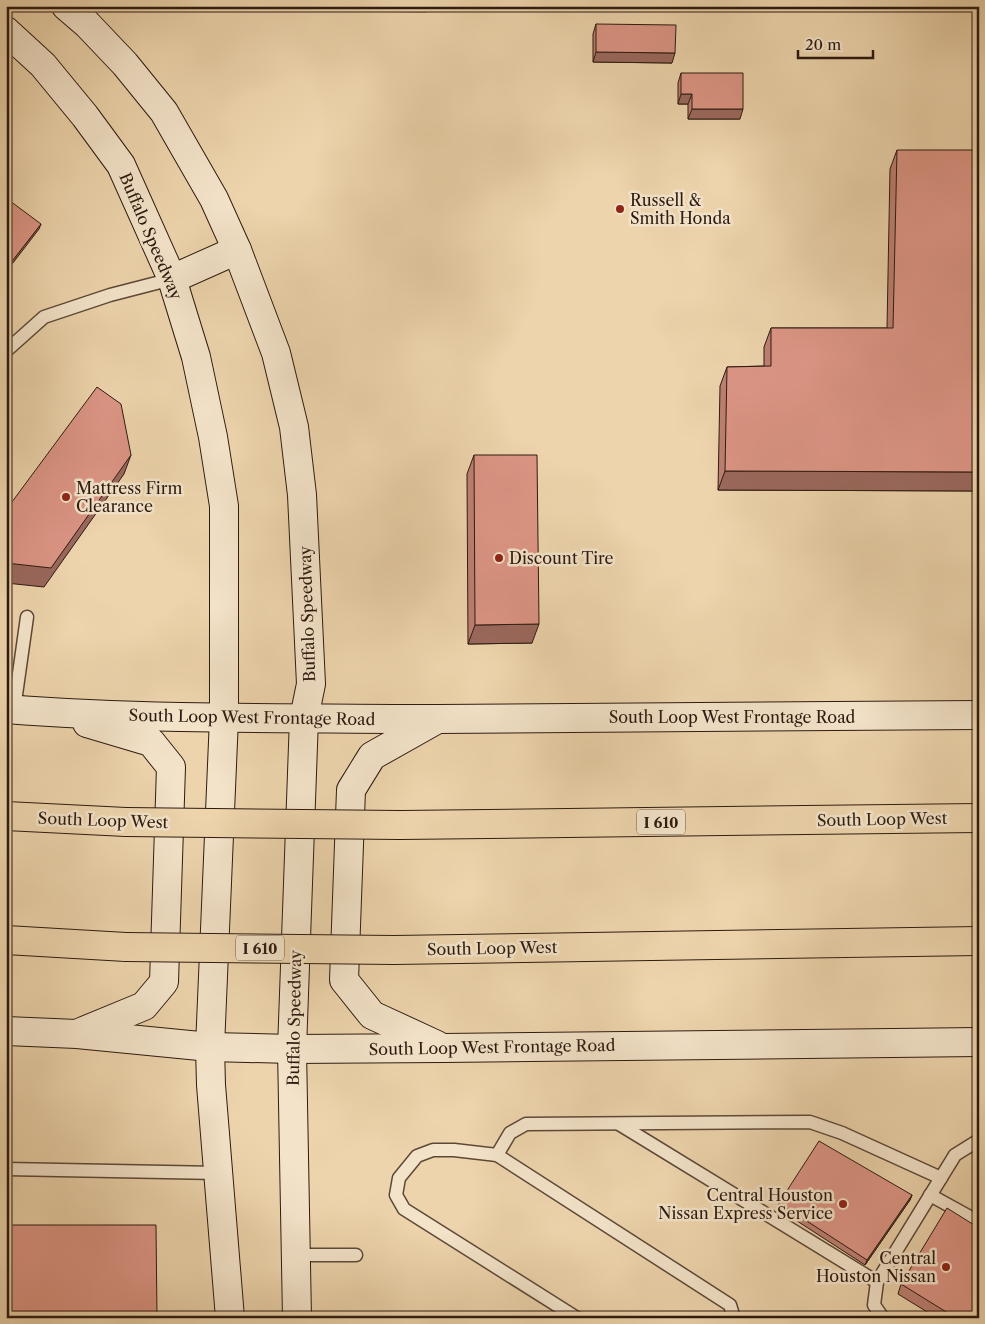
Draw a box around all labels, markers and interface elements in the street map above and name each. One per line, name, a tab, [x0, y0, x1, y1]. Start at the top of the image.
scale bar	[798, 28, 872, 60]
text: 20 m	[805, 35, 841, 54]
street label: Buffalo Speedway	[115, 170, 187, 303]
place label: Russell & Smith Honda	[630, 190, 731, 228]
marker: Russell & Smith Honda	[614, 203, 626, 215]
place label: Mattress Firm Clearance	[76, 478, 182, 516]
marker: Mattress Firm Clearance	[60, 491, 72, 503]
street label: Buffalo Speedway	[295, 545, 319, 682]
place label: Discount Tire	[509, 548, 614, 568]
marker: Discount Tire	[493, 552, 505, 564]
street label: South Loop West Frontage Road	[129, 705, 376, 729]
street label: South Loop West Frontage Road	[609, 707, 856, 727]
street label: South Loop West	[37, 808, 169, 832]
street label: South Loop West	[817, 808, 948, 830]
road number: I 610	[637, 810, 685, 834]
road number: I 610	[236, 936, 284, 960]
street label: South Loop West	[427, 937, 558, 959]
street label: Buffalo Speedway	[283, 949, 305, 1086]
street label: South Loop West Frontage Road	[369, 1035, 616, 1059]
place label: Central Houston Nissan Express Service	[658, 1185, 833, 1223]
marker: Central Houston Nissan Express Service	[837, 1198, 849, 1210]
place label: Central Houston Nissan	[816, 1248, 936, 1286]
marker: Central Houston Nissan	[940, 1261, 952, 1273]

